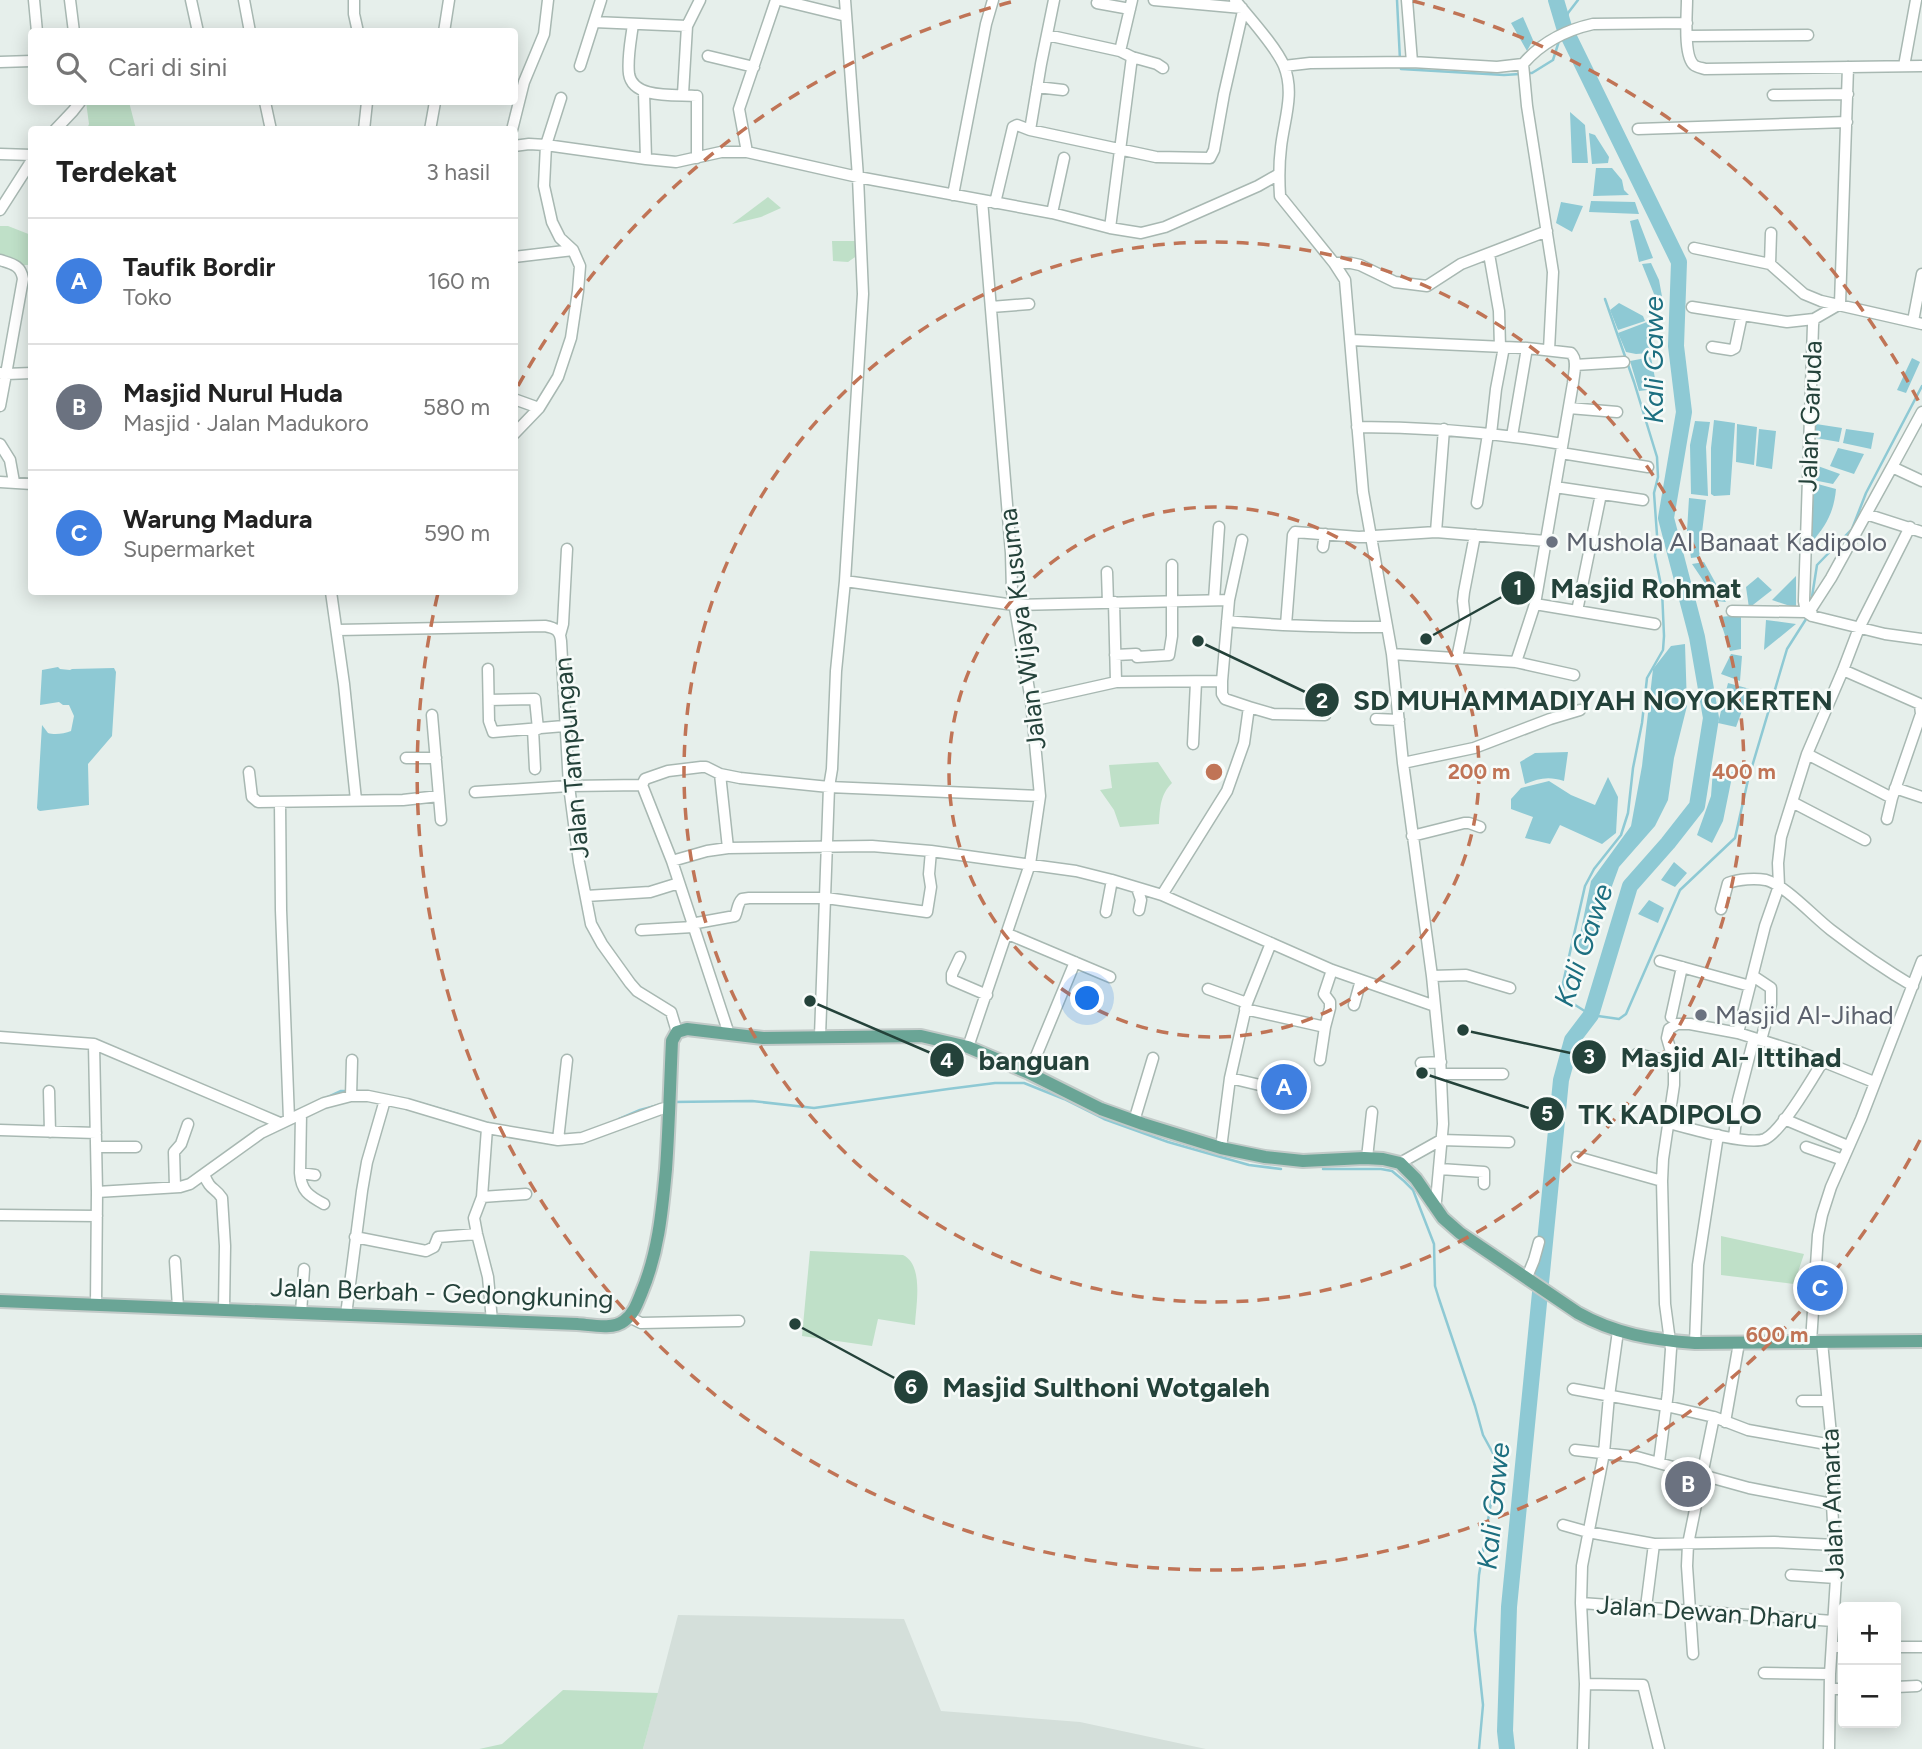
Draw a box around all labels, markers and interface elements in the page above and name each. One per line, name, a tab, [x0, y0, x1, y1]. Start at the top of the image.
search box	[28, 28, 518, 105]
icon: search	[52, 48, 90, 86]
text: Cari di sini	[108, 51, 228, 83]
text: Terdekat	[56, 153, 177, 190]
text: 3 hasil	[426, 158, 490, 186]
text: Taufik Bordir	[123, 251, 275, 283]
text: A	[71, 267, 87, 295]
text: 160 m	[427, 267, 490, 295]
text: Toko	[123, 283, 172, 311]
water label: Kali Gawe	[1636, 296, 1670, 424]
street label: Jalan Garuda	[1791, 340, 1829, 492]
text: Masjid Nurul Huda	[123, 377, 343, 409]
text: B	[72, 393, 86, 421]
text: 580 m	[423, 393, 490, 421]
text: Masjid · Jalan Madukoro	[123, 409, 369, 437]
text: Warung Madura	[123, 503, 313, 535]
street label: Jalan Wijaya Kusuma	[991, 506, 1053, 752]
text: C	[71, 519, 87, 547]
text: 590 m	[424, 519, 490, 547]
place label: Mushola Al Banaat Kadipolo	[1566, 526, 1887, 558]
marker: Mushola Al Banaat Kadipolo	[1544, 534, 1560, 550]
text: Supermarket	[123, 535, 255, 563]
callout: Masjid Rohmat	[1501, 563, 1756, 612]
text: Masjid Rohmat	[1550, 571, 1742, 605]
text: 1	[1514, 575, 1522, 600]
street label: Jalan Tampungan	[546, 656, 596, 860]
callout: SD MUHAMMADIYAH NOYOKERTEN	[1304, 676, 1847, 725]
text: SD MUHAMMADIYAH NOYOKERTEN	[1353, 683, 1833, 717]
text: 2	[1316, 688, 1328, 713]
text: 200 m	[1448, 759, 1510, 784]
text: 400 m	[1712, 759, 1776, 784]
centre of rings	[1202, 760, 1226, 784]
water label: Kali Gawe	[1546, 879, 1620, 1011]
your location	[1070, 981, 1104, 1015]
place label: Masjid Al-Jihad	[1715, 999, 1894, 1031]
marker: Masjid Al-Jihad	[1693, 1007, 1709, 1023]
callout: Masjid Al- Ittihad	[1572, 1033, 1856, 1082]
callout: banguan	[929, 1036, 1103, 1085]
text: Masjid Al- Ittihad	[1620, 1040, 1842, 1074]
text: banguan	[978, 1043, 1090, 1077]
text: 3	[1583, 1044, 1595, 1069]
text: 4	[940, 1048, 954, 1073]
pin: A	[1261, 1061, 1307, 1113]
callout: TK KADIPOLO	[1529, 1089, 1776, 1138]
text: TK KADIPOLO	[1578, 1097, 1762, 1131]
text: 5	[1541, 1101, 1553, 1126]
pin: C	[1797, 1262, 1843, 1314]
street label: Jalan Berbah - Gedongkuning	[270, 1271, 614, 1315]
text: 600 m	[1746, 1322, 1808, 1347]
callout: Masjid Sulthoni Wotgaleh	[893, 1362, 1284, 1411]
text: Masjid Sulthoni Wotgaleh	[942, 1370, 1270, 1404]
text: 6	[905, 1374, 917, 1399]
street label: Jalan Amarta	[1813, 1428, 1851, 1580]
water label: Kali Gawe	[1469, 1441, 1517, 1571]
pin: B	[1665, 1458, 1711, 1510]
street label: Jalan Dewan Dharu	[1595, 1588, 1819, 1636]
map controls	[1838, 1602, 1901, 1728]
button: +	[1838, 1602, 1901, 1665]
button: −	[1838, 1665, 1901, 1728]

